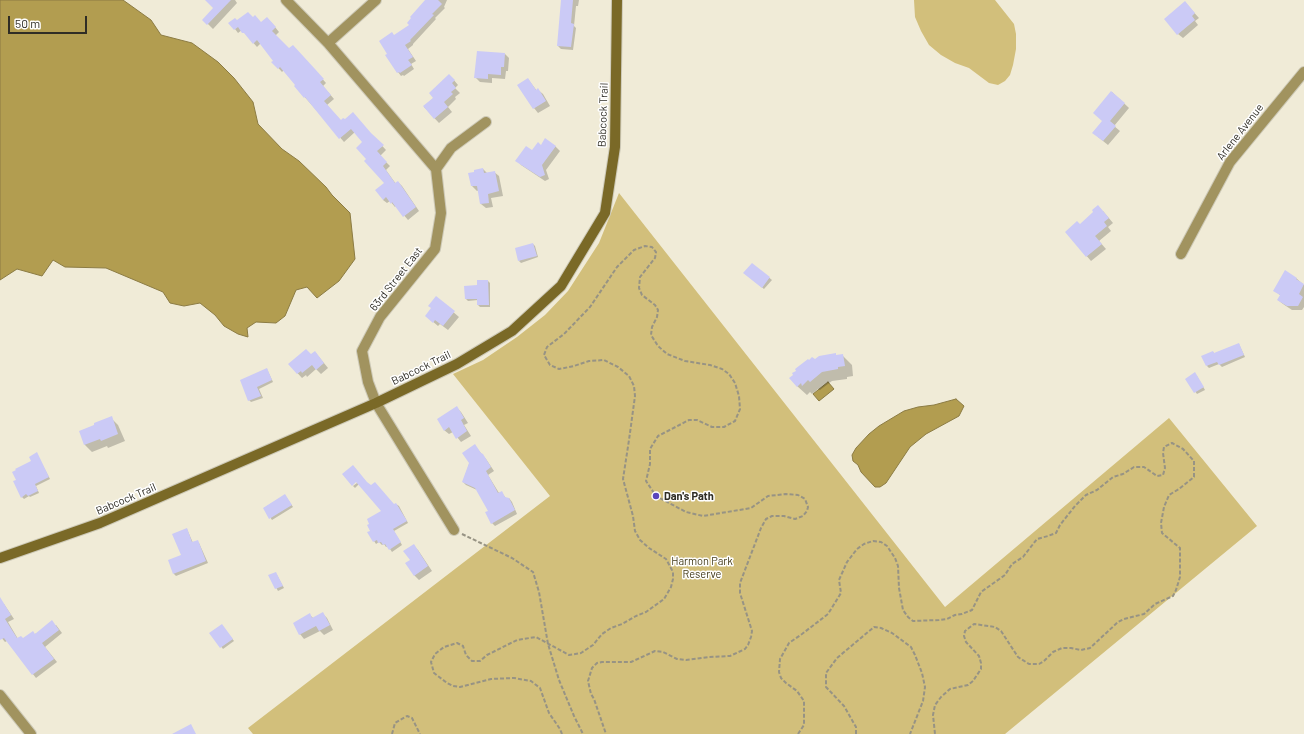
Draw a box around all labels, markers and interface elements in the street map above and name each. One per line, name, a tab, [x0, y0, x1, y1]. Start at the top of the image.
scale bar	[10, 8, 89, 34]
text: 50 m	[15, 16, 40, 30]
street label: Babcock Trail	[595, 83, 611, 147]
street label: Arlene Avenue	[1214, 101, 1266, 163]
street label: 63rd Street East	[367, 244, 425, 314]
street label: Babcock Trail	[389, 348, 453, 388]
street label: Babcock Trail	[94, 480, 158, 518]
place label: Dan's Path	[664, 489, 714, 503]
marker: Dan's Path	[651, 491, 661, 501]
park label: Harmon Park Reserve	[671, 554, 733, 580]

